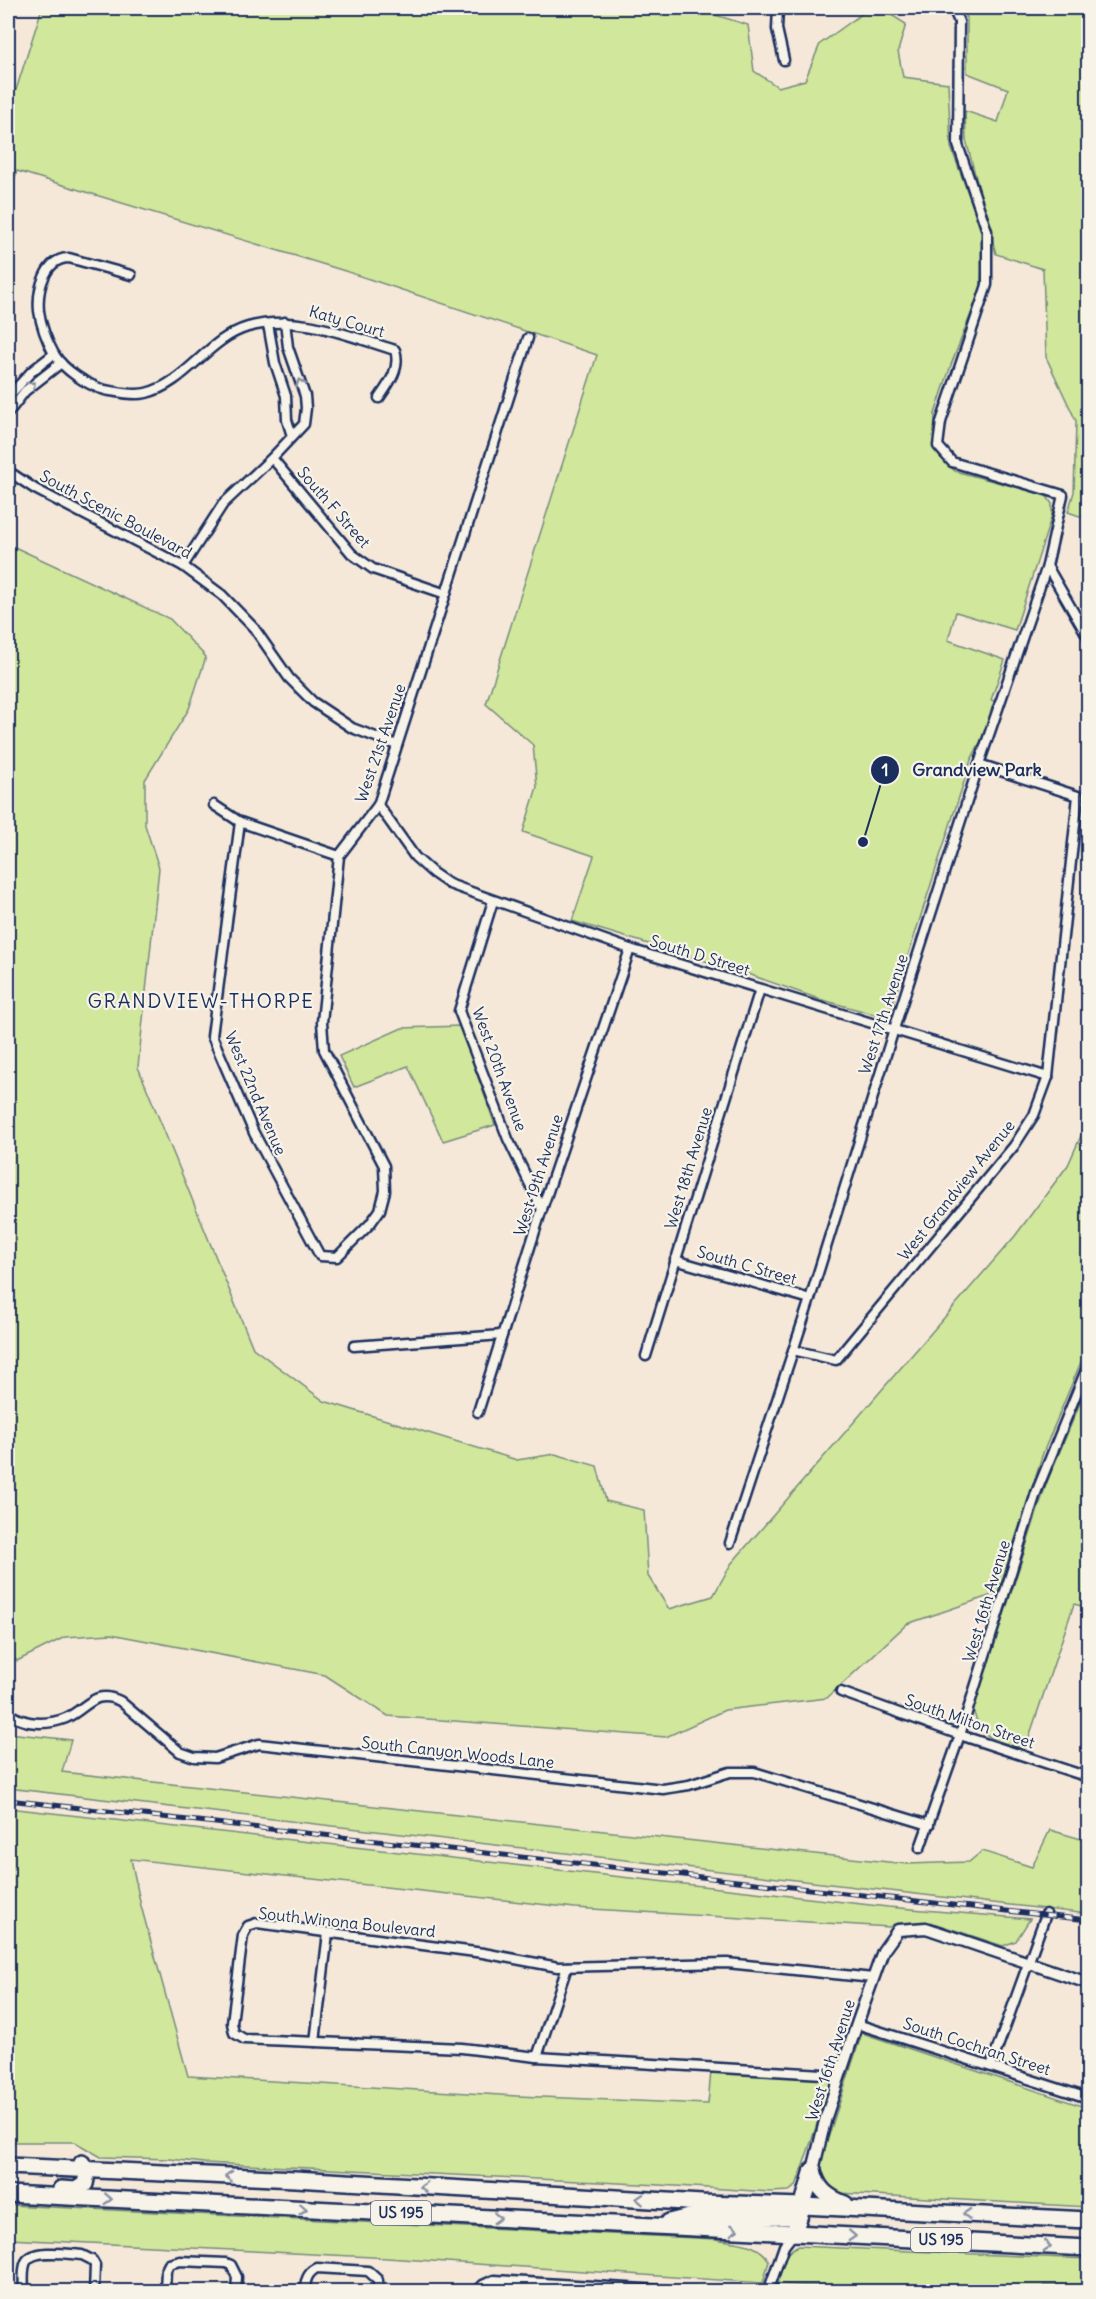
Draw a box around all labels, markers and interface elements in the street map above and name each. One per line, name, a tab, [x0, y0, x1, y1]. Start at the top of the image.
street label: Katy Court	[307, 301, 388, 342]
one-way arrow	[295, 378, 308, 389]
one-way arrow	[25, 381, 35, 392]
street label: South F Street	[293, 462, 375, 552]
street label: South Scenic Boulevard	[36, 465, 196, 563]
street label: West 21st Avenue	[350, 681, 410, 805]
callout: Grandview Park	[870, 752, 1054, 788]
text: 1	[881, 758, 889, 781]
text: Grandview Park	[912, 758, 1042, 781]
street label: South D Street	[648, 930, 753, 980]
street label: West 17th Avenue	[854, 951, 912, 1077]
district label: GRANDVIEW-THORPE	[88, 988, 314, 1013]
street label: West 20th Avenue	[468, 1004, 532, 1134]
street label: West 22nd Avenue	[221, 1028, 291, 1158]
street label: West 18th Avenue	[660, 1104, 716, 1232]
street label: West 19th Avenue	[509, 1112, 567, 1238]
street label: West Grandview Avenue	[893, 1116, 1019, 1264]
street label: South C Street	[695, 1241, 800, 1289]
street label: West 16th Avenue	[958, 1537, 1014, 1665]
street label: South Milton Street	[902, 1689, 1038, 1753]
street label: South Canyon Woods Lane	[361, 1732, 555, 1772]
street label: South Winona Boulevard	[258, 1903, 436, 1941]
street label: West 16th Avenue	[801, 1997, 859, 2123]
street label: South Cochran Street	[901, 2013, 1054, 2079]
one-way arrow	[225, 2169, 234, 2182]
one-way arrow	[420, 2180, 429, 2193]
one-way arrow	[103, 2193, 112, 2206]
one-way arrow	[635, 2193, 644, 2206]
road number: US 195	[371, 2201, 431, 2225]
one-way arrow	[298, 2202, 307, 2215]
one-way arrow	[963, 2207, 972, 2220]
one-way arrow	[493, 2211, 502, 2224]
one-way arrow	[730, 2223, 739, 2236]
road number: US 195	[911, 2228, 971, 2252]
one-way arrow	[848, 2229, 857, 2242]
one-way arrow	[1043, 2239, 1052, 2252]

